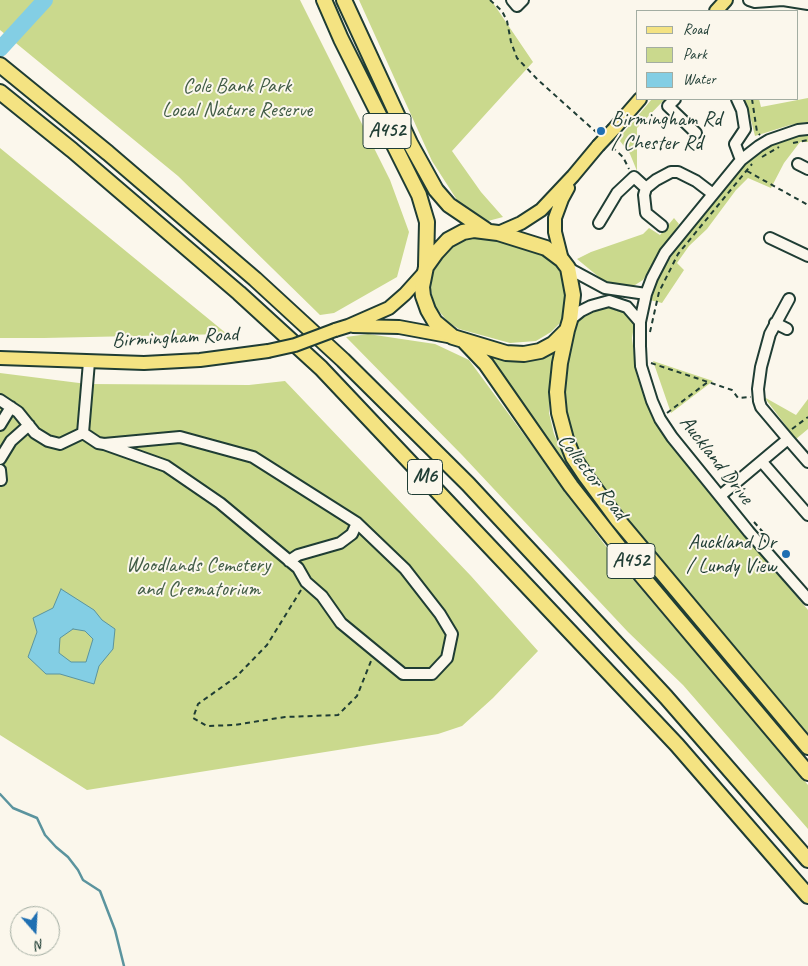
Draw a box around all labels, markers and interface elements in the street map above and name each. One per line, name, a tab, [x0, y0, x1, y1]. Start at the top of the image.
legend	[636, 10, 798, 100]
text: Road	[683, 20, 708, 39]
text: Park	[683, 45, 707, 64]
text: Water	[683, 70, 716, 89]
park label: Cole Bank Park Local Nature Reserve	[162, 73, 312, 123]
place label: Birmingham Rd / Chester Rd	[611, 106, 722, 156]
road number: A452	[363, 114, 411, 148]
marker: Birmingham Rd / Chester Rd	[595, 125, 607, 137]
street label: Birmingham Road	[111, 322, 239, 354]
street label: Auckland Drive	[674, 411, 758, 509]
street label: Collector Road	[551, 429, 633, 525]
road number: M6	[408, 460, 442, 494]
place label: Auckland Dr / Lundy View	[686, 529, 776, 579]
road number: A452	[607, 544, 655, 578]
marker: Auckland Dr / Lundy View	[780, 548, 792, 560]
park label: Woodlands Cemetery and Crematorium	[126, 552, 270, 602]
north arrow	[10, 906, 60, 956]
text: N	[33, 935, 47, 954]

